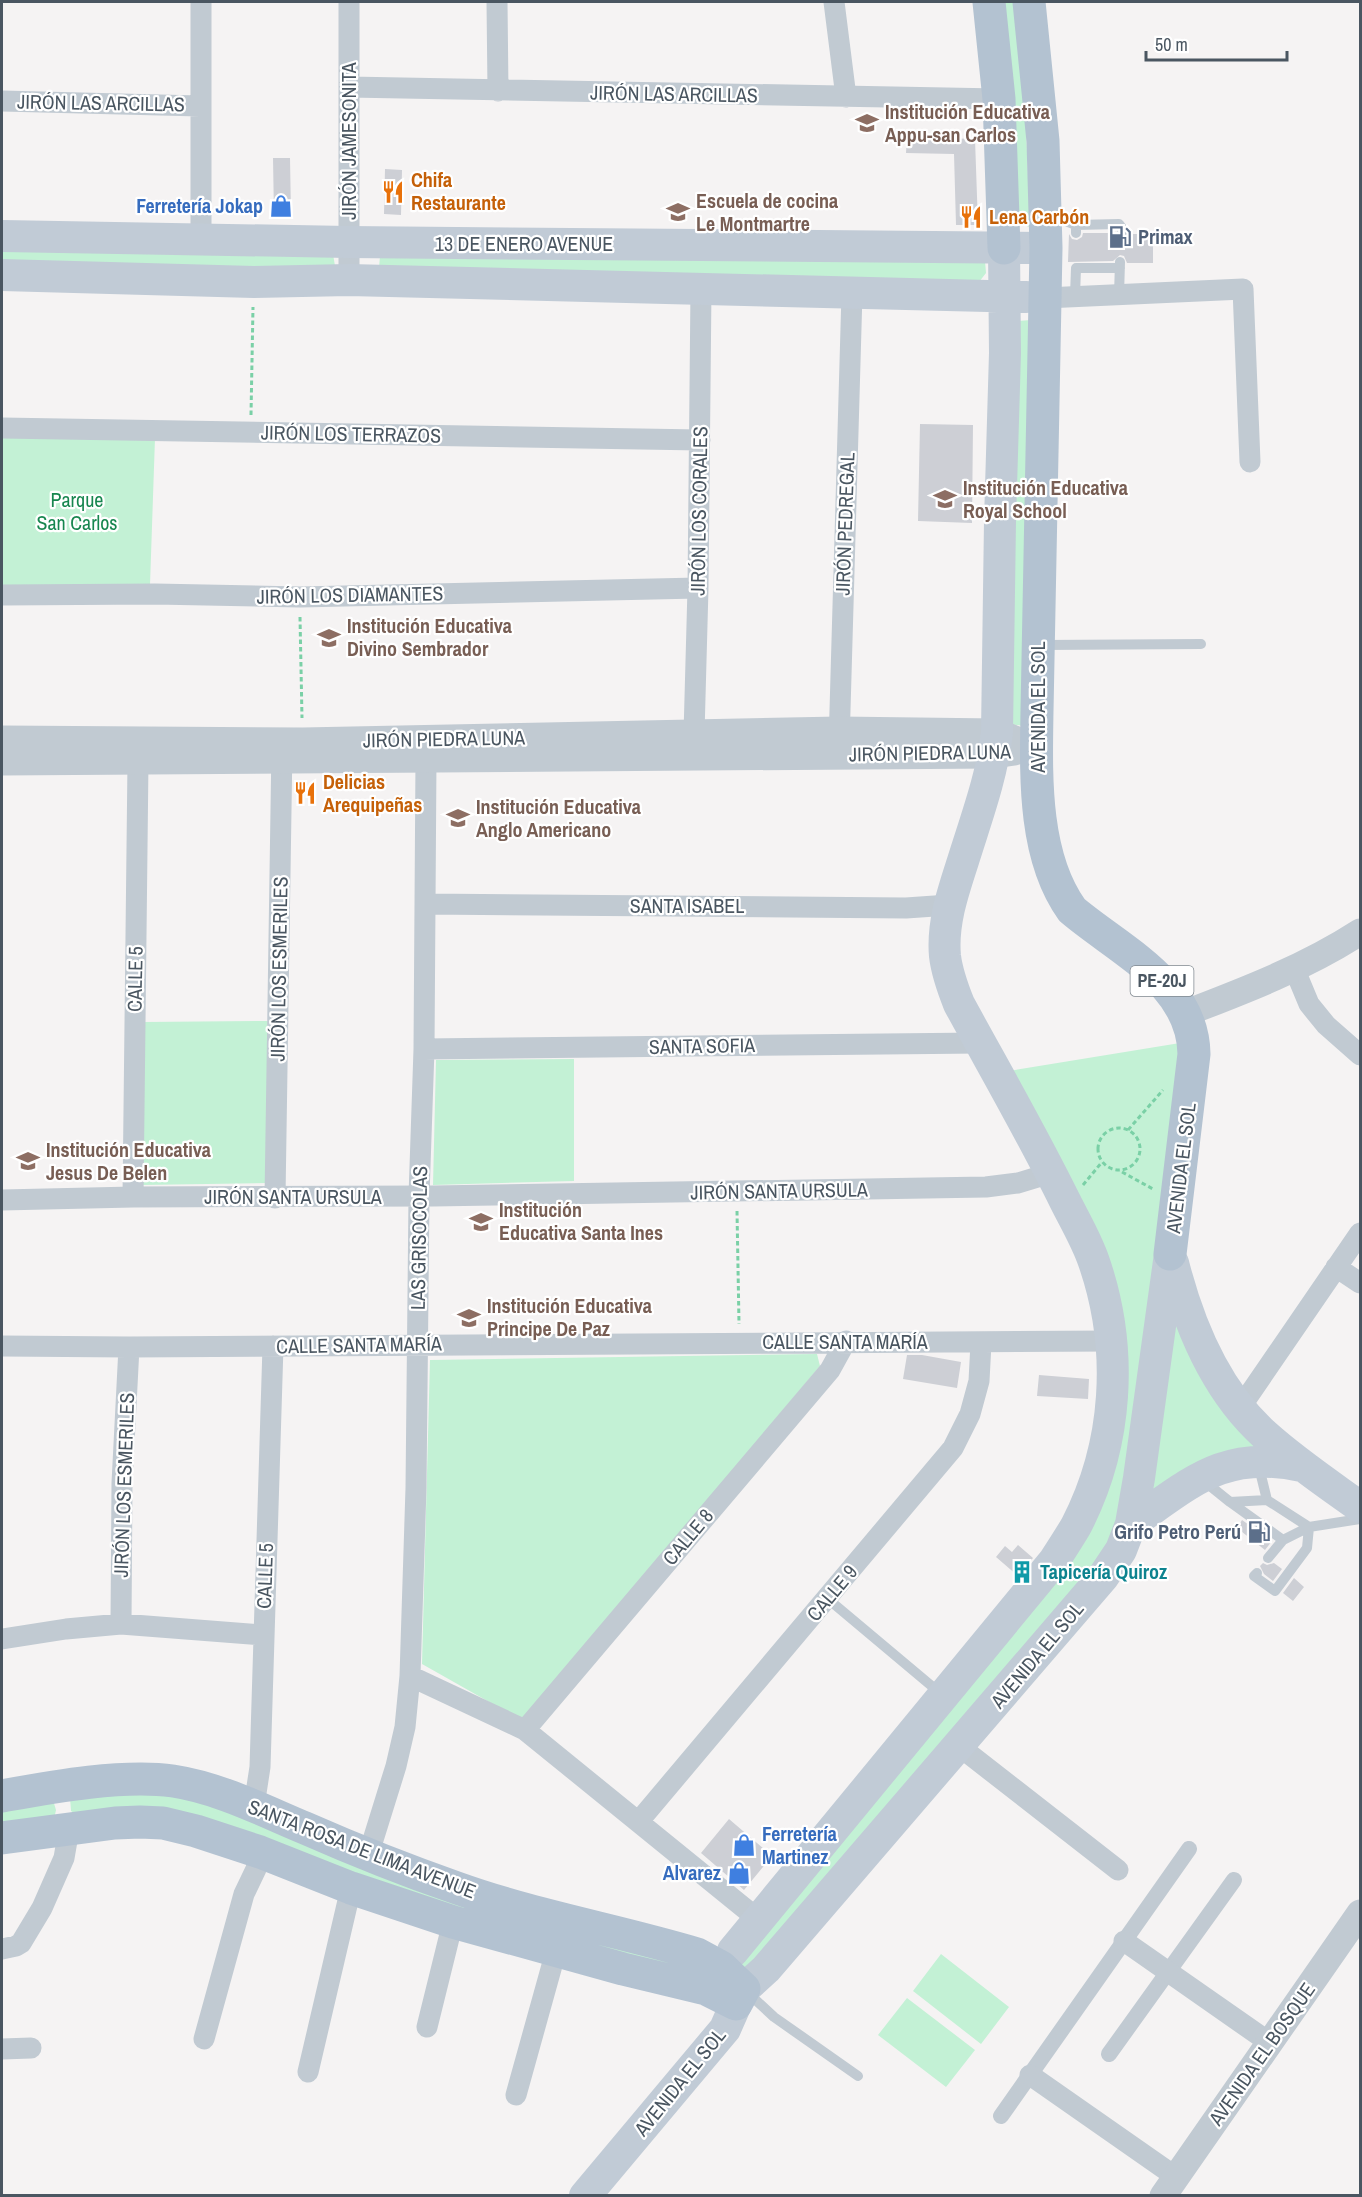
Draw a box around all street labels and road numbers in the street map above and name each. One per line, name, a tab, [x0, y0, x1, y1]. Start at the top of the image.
street label: JIRÓN JAMESONITA	[335, 62, 362, 220]
street label: JIRÓN LAS ARCILLAS	[590, 79, 758, 108]
street label: JIRÓN LAS ARCILLAS	[17, 88, 185, 117]
street label: 13 DE ENERO AVENUE	[435, 230, 613, 257]
street label: JIRÓN LOS TERRAZOS	[261, 418, 441, 449]
street label: JIRÓN LOS CORALES	[684, 426, 713, 596]
street label: JIRÓN PEDREGAL	[829, 452, 860, 596]
street label: JIRÓN LOS DIAMANTES	[256, 579, 444, 610]
street label: AVENIDA EL SOL	[1024, 641, 1051, 774]
street label: JIRÓN PIEDRA LUNA	[363, 724, 525, 753]
street label: JIRÓN PIEDRA LUNA	[849, 738, 1011, 767]
street label: JIRÓN LOS ESMERILES	[263, 876, 294, 1062]
street label: SANTA ISABEL	[630, 892, 744, 919]
street label: CALLE 5	[120, 946, 149, 1012]
road number: PE-20J	[1130, 966, 1194, 996]
street label: SANTA SOFIA	[649, 1031, 755, 1060]
street label: AVENIDA EL SOL	[1159, 1101, 1202, 1236]
street label: LAS GRISOCOLAS	[404, 1166, 433, 1310]
street label: JIRÓN SANTA URSULA	[690, 1175, 868, 1206]
street label: JIRÓN SANTA URSULA	[204, 1183, 382, 1210]
street label: CALLE SANTA MARÍA	[762, 1328, 928, 1355]
street label: CALLE SANTA MARÍA	[276, 1330, 442, 1359]
street label: JIRÓN LOS ESMERILES	[107, 1392, 140, 1578]
street label: CALLE 8	[656, 1503, 719, 1570]
street label: CALLE 5	[250, 1543, 279, 1609]
street label: CALLE 9	[800, 1559, 863, 1626]
street label: AVENIDA EL SOL	[983, 1596, 1089, 1714]
street label: SANTA ROSA DE LIMA AVENUE	[244, 1793, 480, 1904]
street label: AVENIDA EL BOSQUE	[1202, 1977, 1321, 2131]
street label: AVENIDA EL SOL	[627, 2022, 731, 2142]

